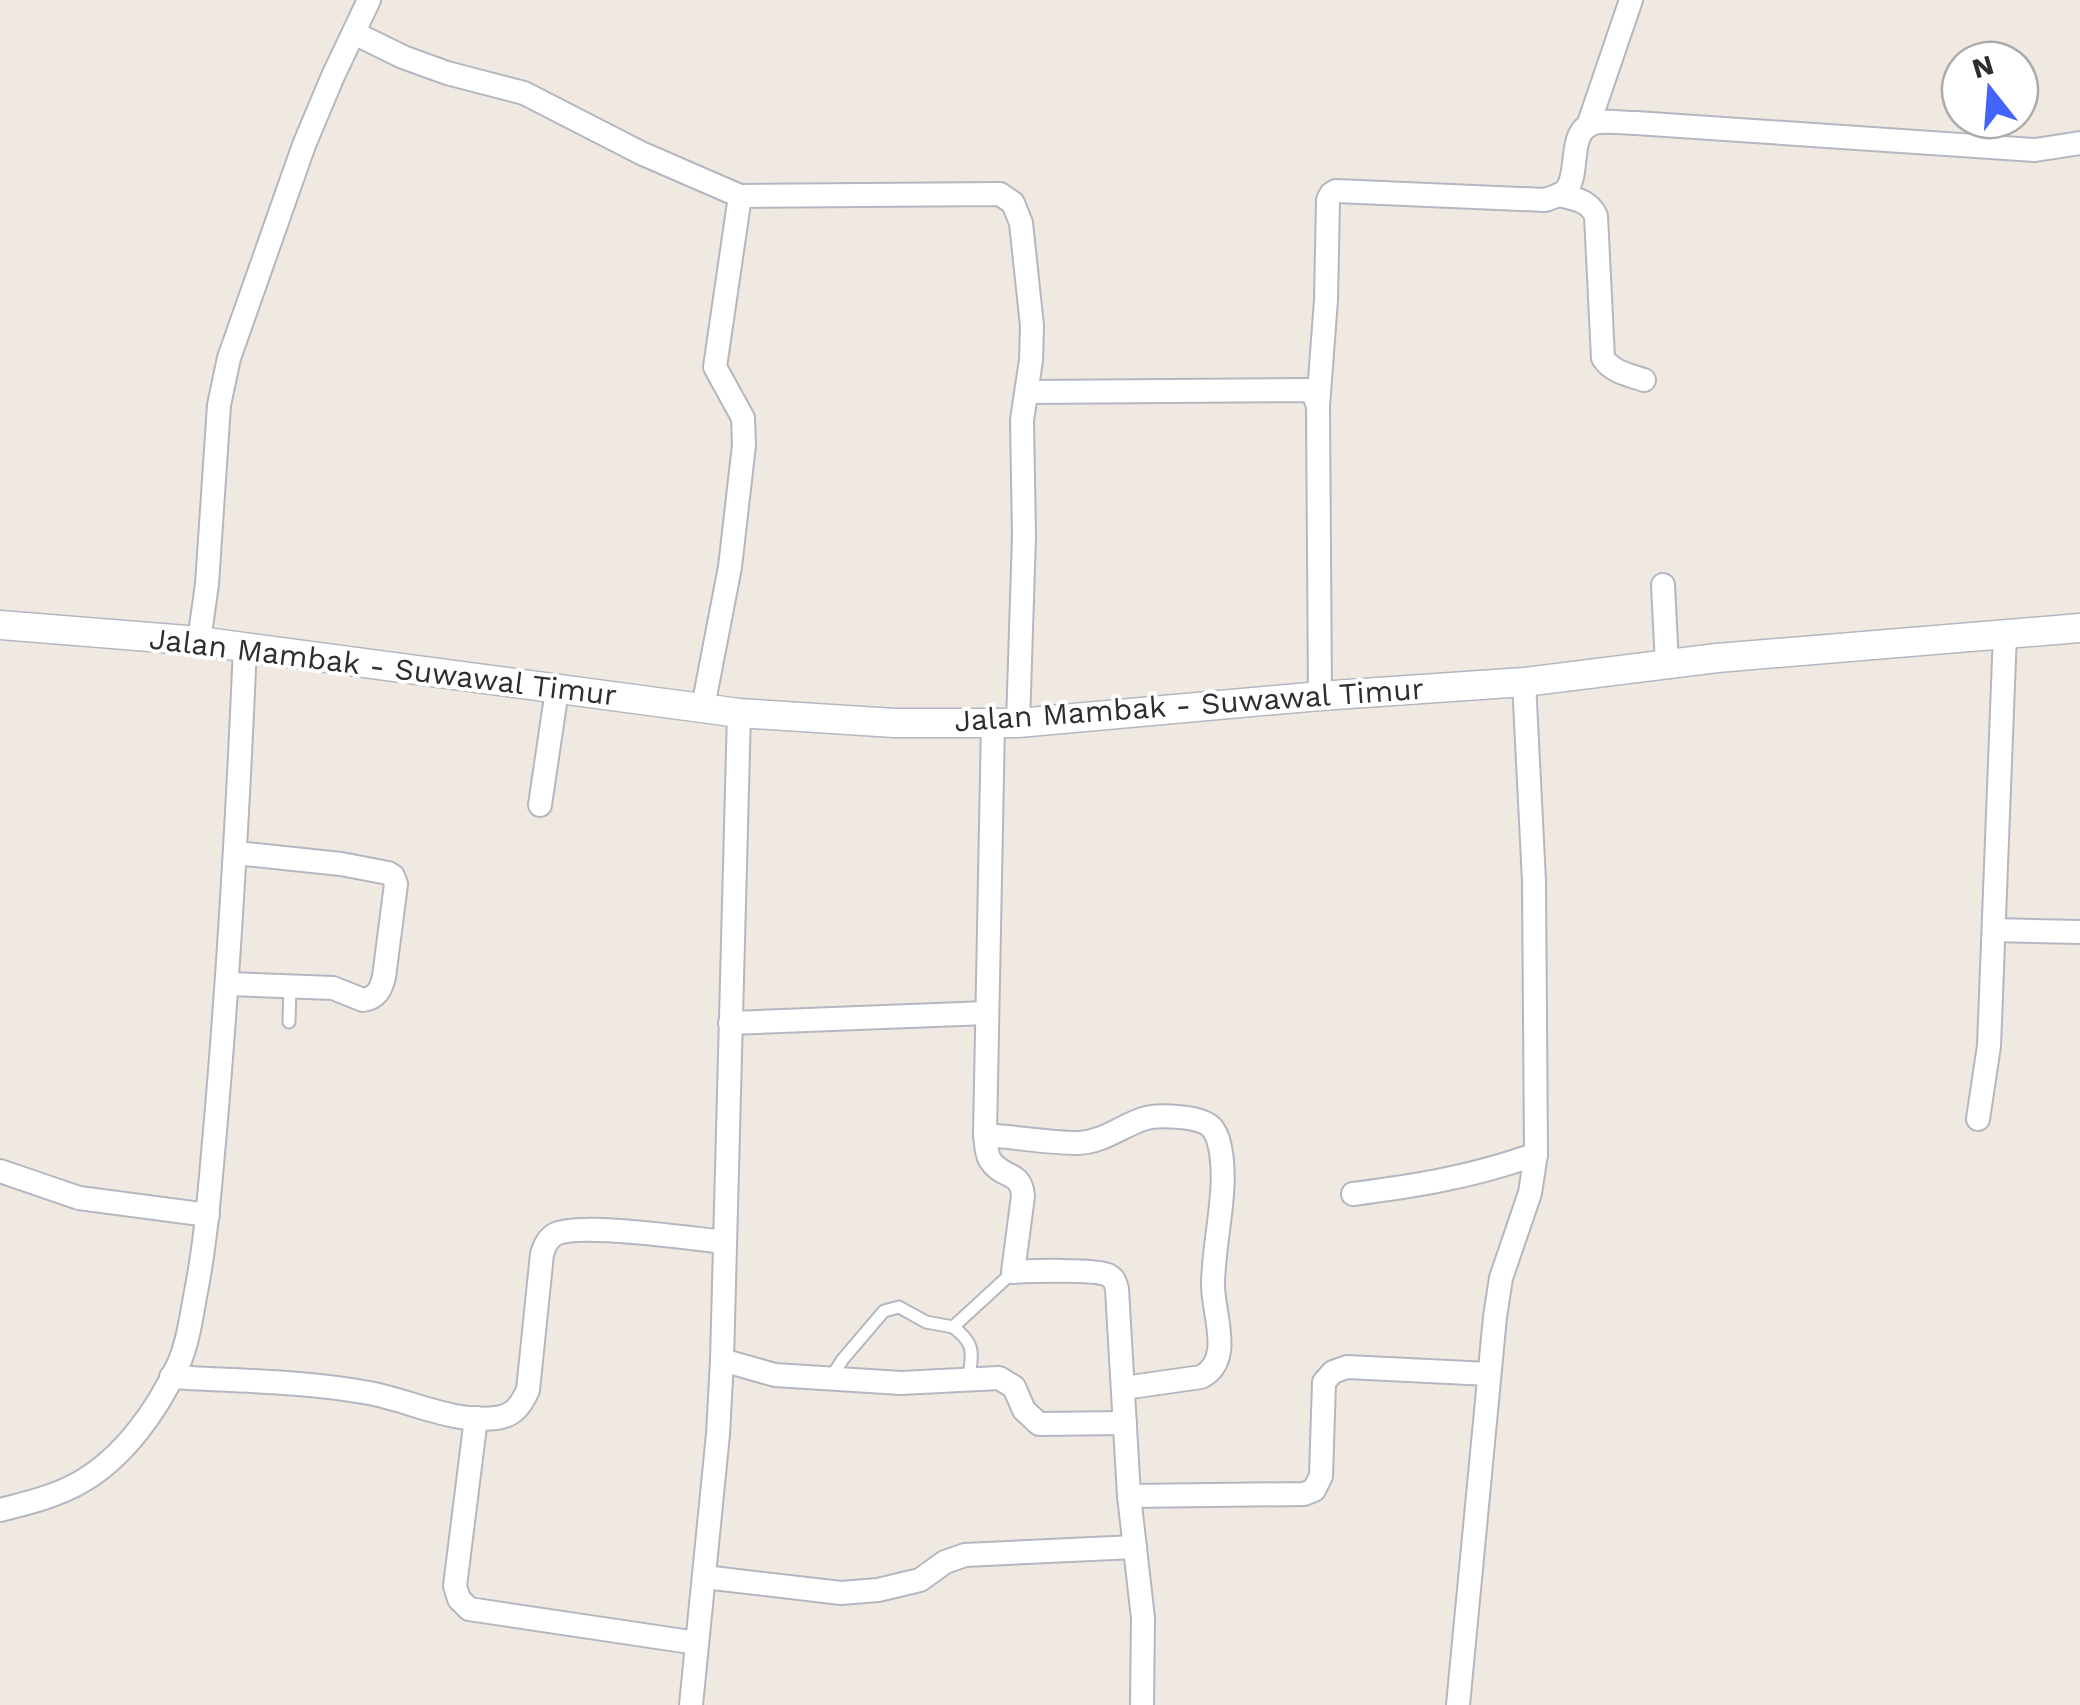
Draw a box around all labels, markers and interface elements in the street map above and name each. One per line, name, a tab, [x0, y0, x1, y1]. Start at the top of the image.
north arrow	[1940, 40, 2040, 140]
text: N	[1968, 48, 1998, 85]
street label: Jalan Mambak - Suwawal Timur	[147, 620, 619, 713]
street label: Jalan Mambak - Suwawal Timur	[953, 671, 1425, 738]

